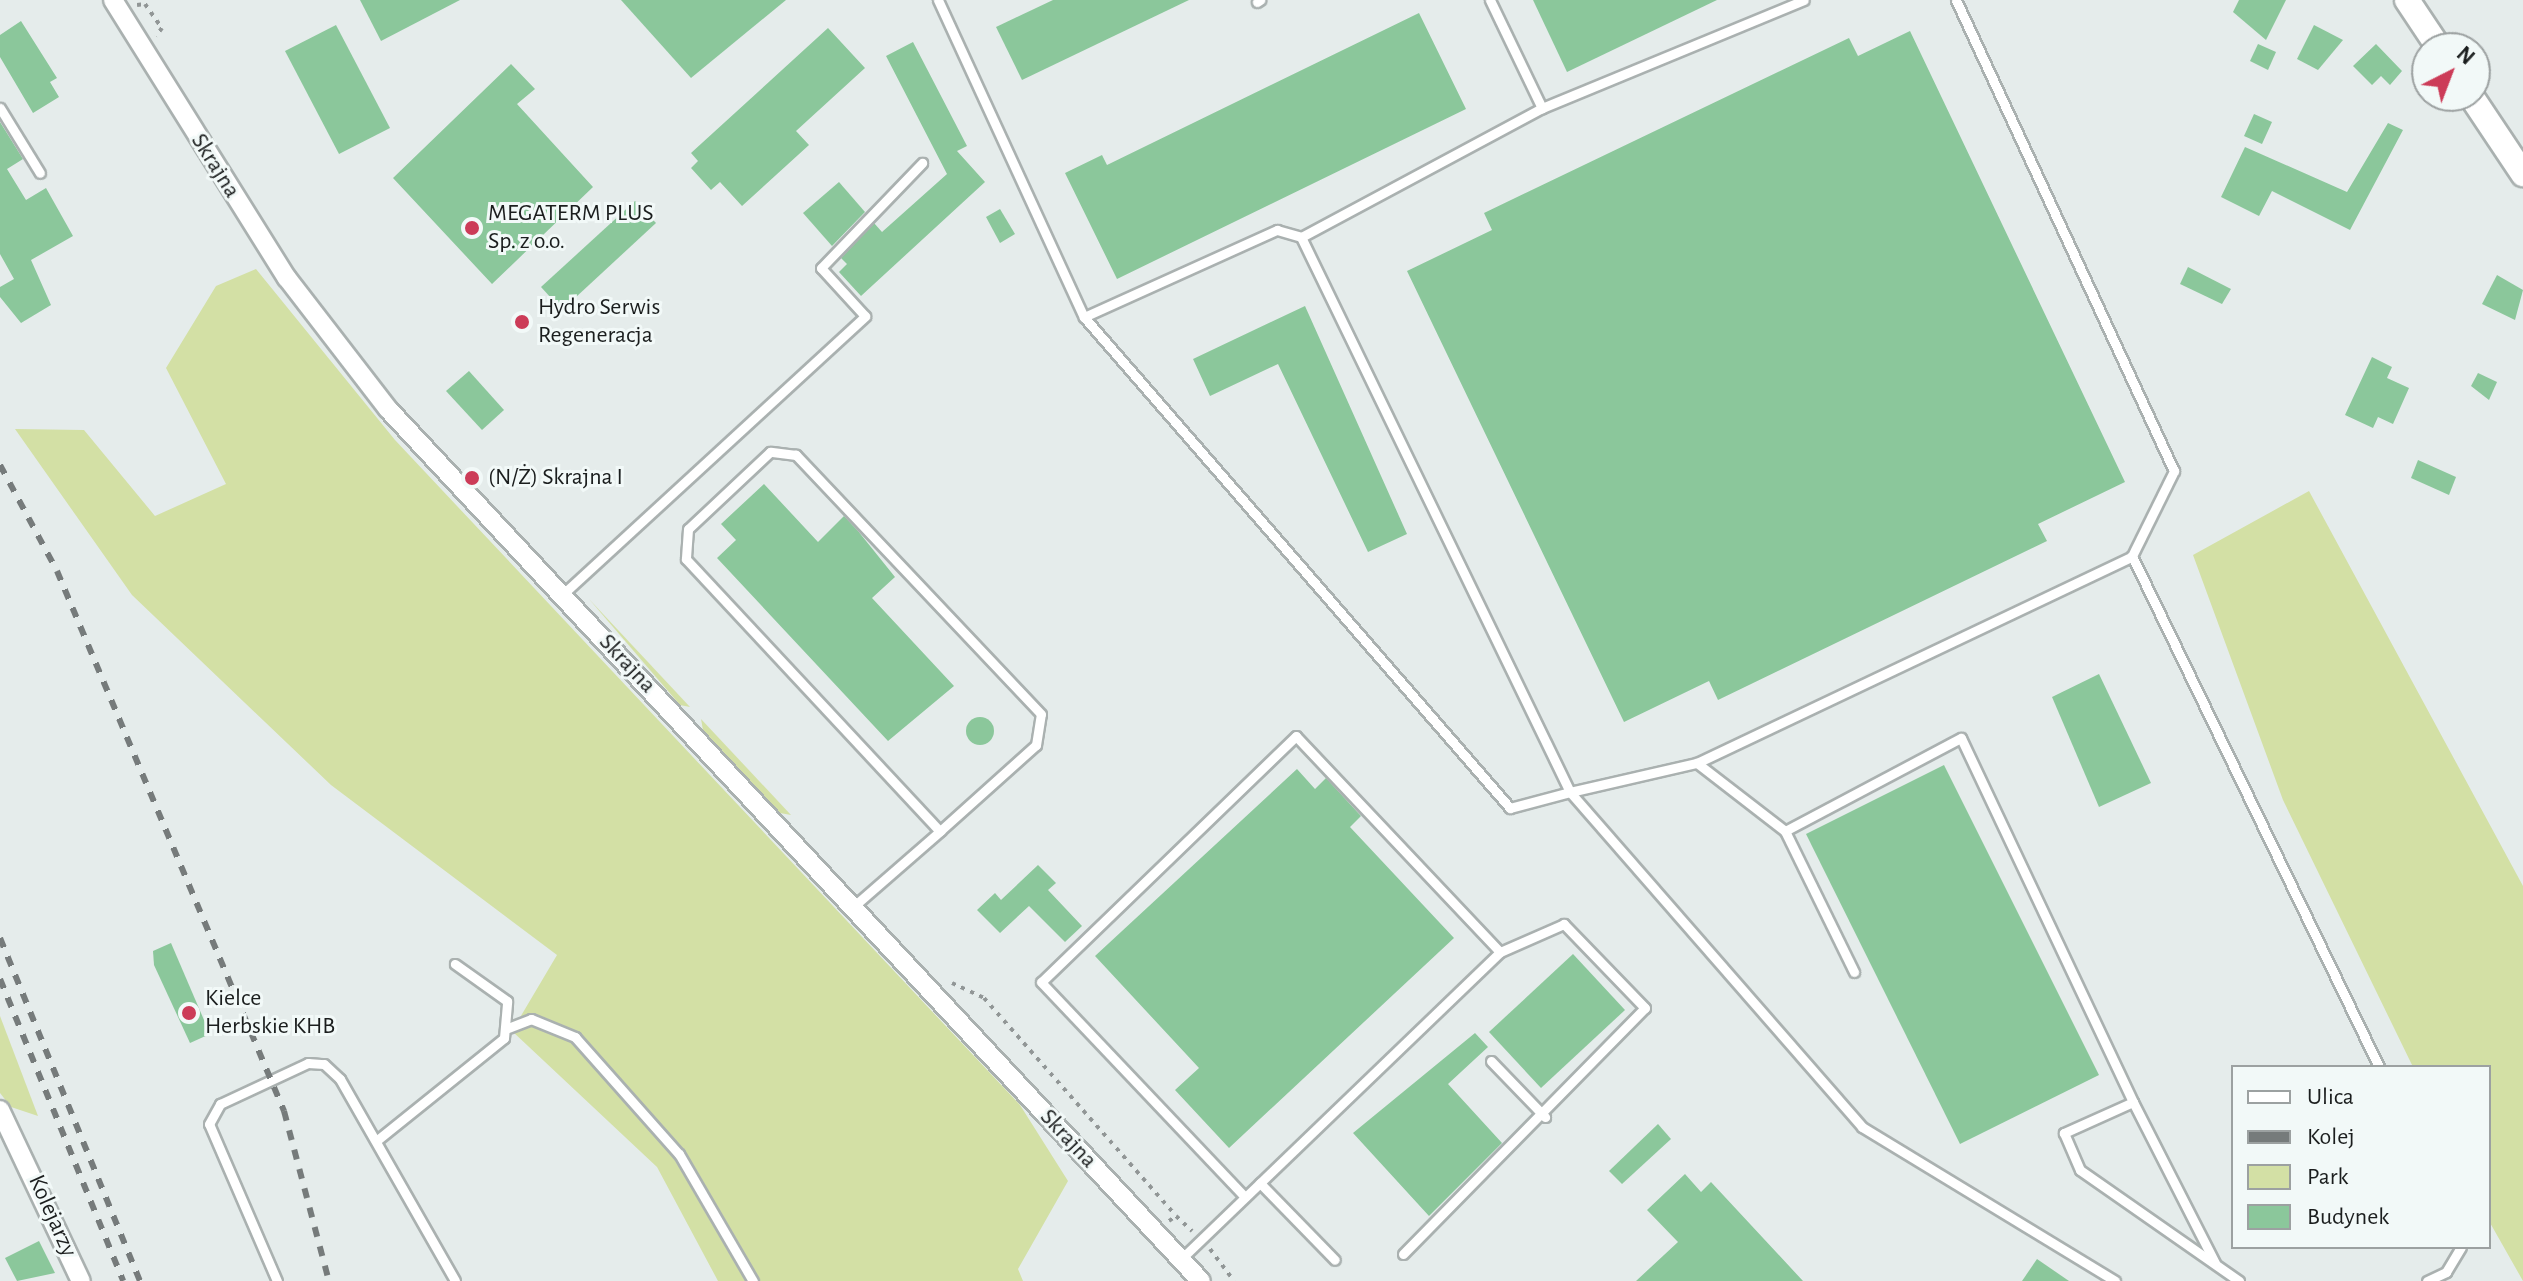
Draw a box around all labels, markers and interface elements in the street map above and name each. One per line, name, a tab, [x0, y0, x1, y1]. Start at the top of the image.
north arrow	[2411, 32, 2491, 112]
text: N	[2453, 42, 2479, 69]
street label: Skrajna	[184, 128, 246, 204]
place label: MEGATERM PLUS Sp. z o.o.	[488, 200, 653, 256]
marker: MEGATERM PLUS Sp. z o.o.	[463, 219, 481, 237]
place label: Hydro Serwis Regeneracja	[538, 294, 660, 350]
marker: Hydro Serwis Regeneracja	[513, 313, 531, 331]
place label: (N/Ż) Skrajna I	[488, 464, 623, 492]
marker: (N/Ż) Skrajna I	[463, 469, 481, 487]
street label: Skrajna	[592, 628, 662, 700]
place label: Kielce Herbskie KHB	[205, 985, 335, 1041]
marker: Kielce Herbskie KHB	[180, 1004, 198, 1022]
legend	[2231, 1065, 2491, 1249]
text: Ulica	[2307, 1085, 2354, 1109]
street label: Skrajna	[1033, 1103, 1103, 1175]
text: Kolej	[2307, 1125, 2355, 1149]
text: Park	[2307, 1165, 2348, 1189]
street label: Kolejarzy	[21, 1171, 83, 1261]
text: Budynek	[2307, 1205, 2389, 1229]

